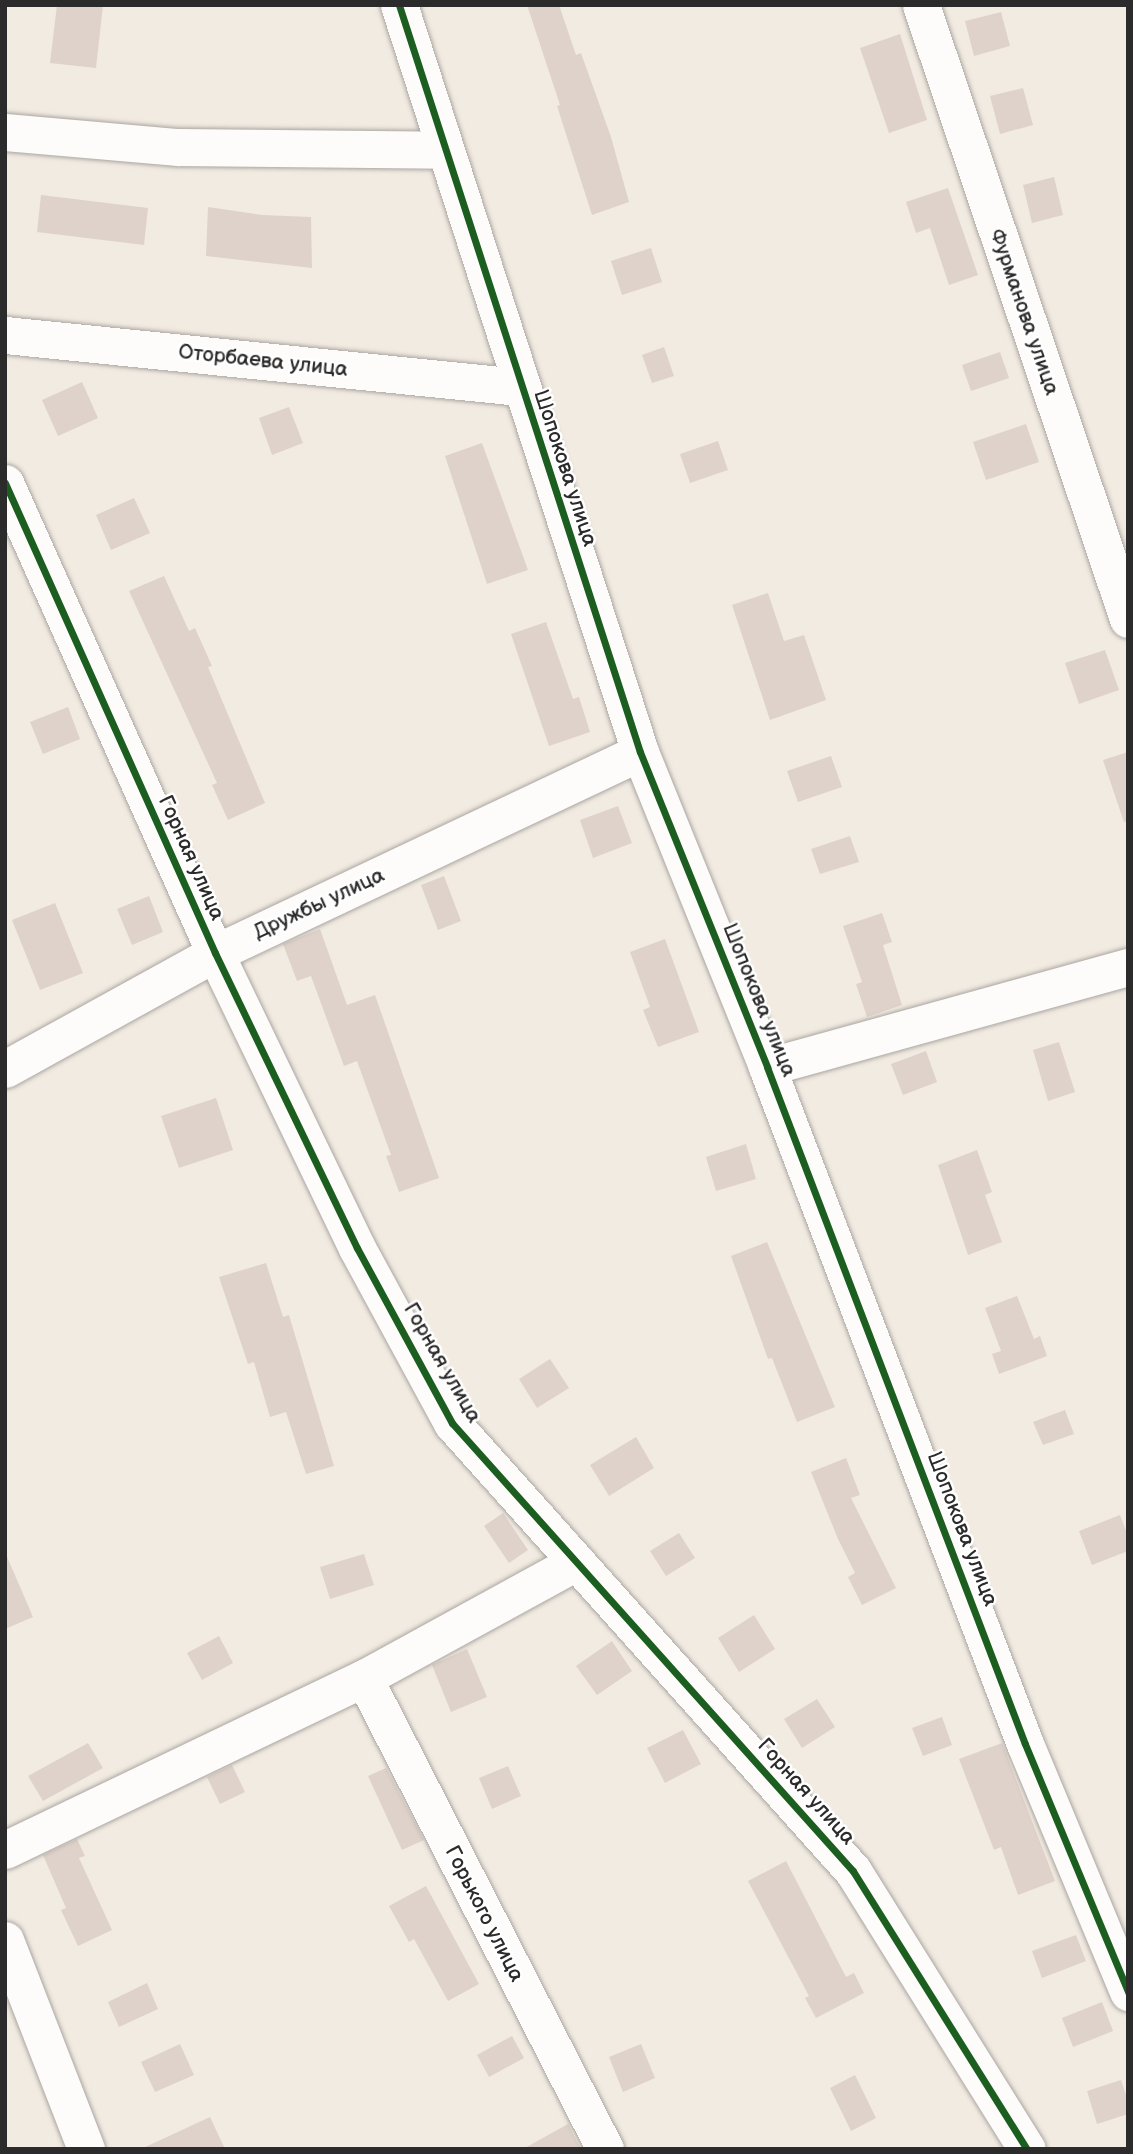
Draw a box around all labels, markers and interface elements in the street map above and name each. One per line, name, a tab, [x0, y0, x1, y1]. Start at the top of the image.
street label: Фурманова улица	[984, 226, 1064, 398]
street label: Оторбаева улица	[177, 340, 349, 382]
street label: Шопокова улица	[528, 386, 602, 550]
street label: Горная улица	[152, 792, 230, 924]
street label: Дружбы улица	[250, 863, 388, 945]
street label: Шопокова улица	[717, 920, 801, 1080]
street label: Горная улица	[398, 1299, 486, 1427]
street label: Шопокова улица	[921, 1448, 1003, 1610]
street label: Горная улица	[752, 1734, 860, 1850]
street label: Горького улица	[439, 1842, 529, 1986]

